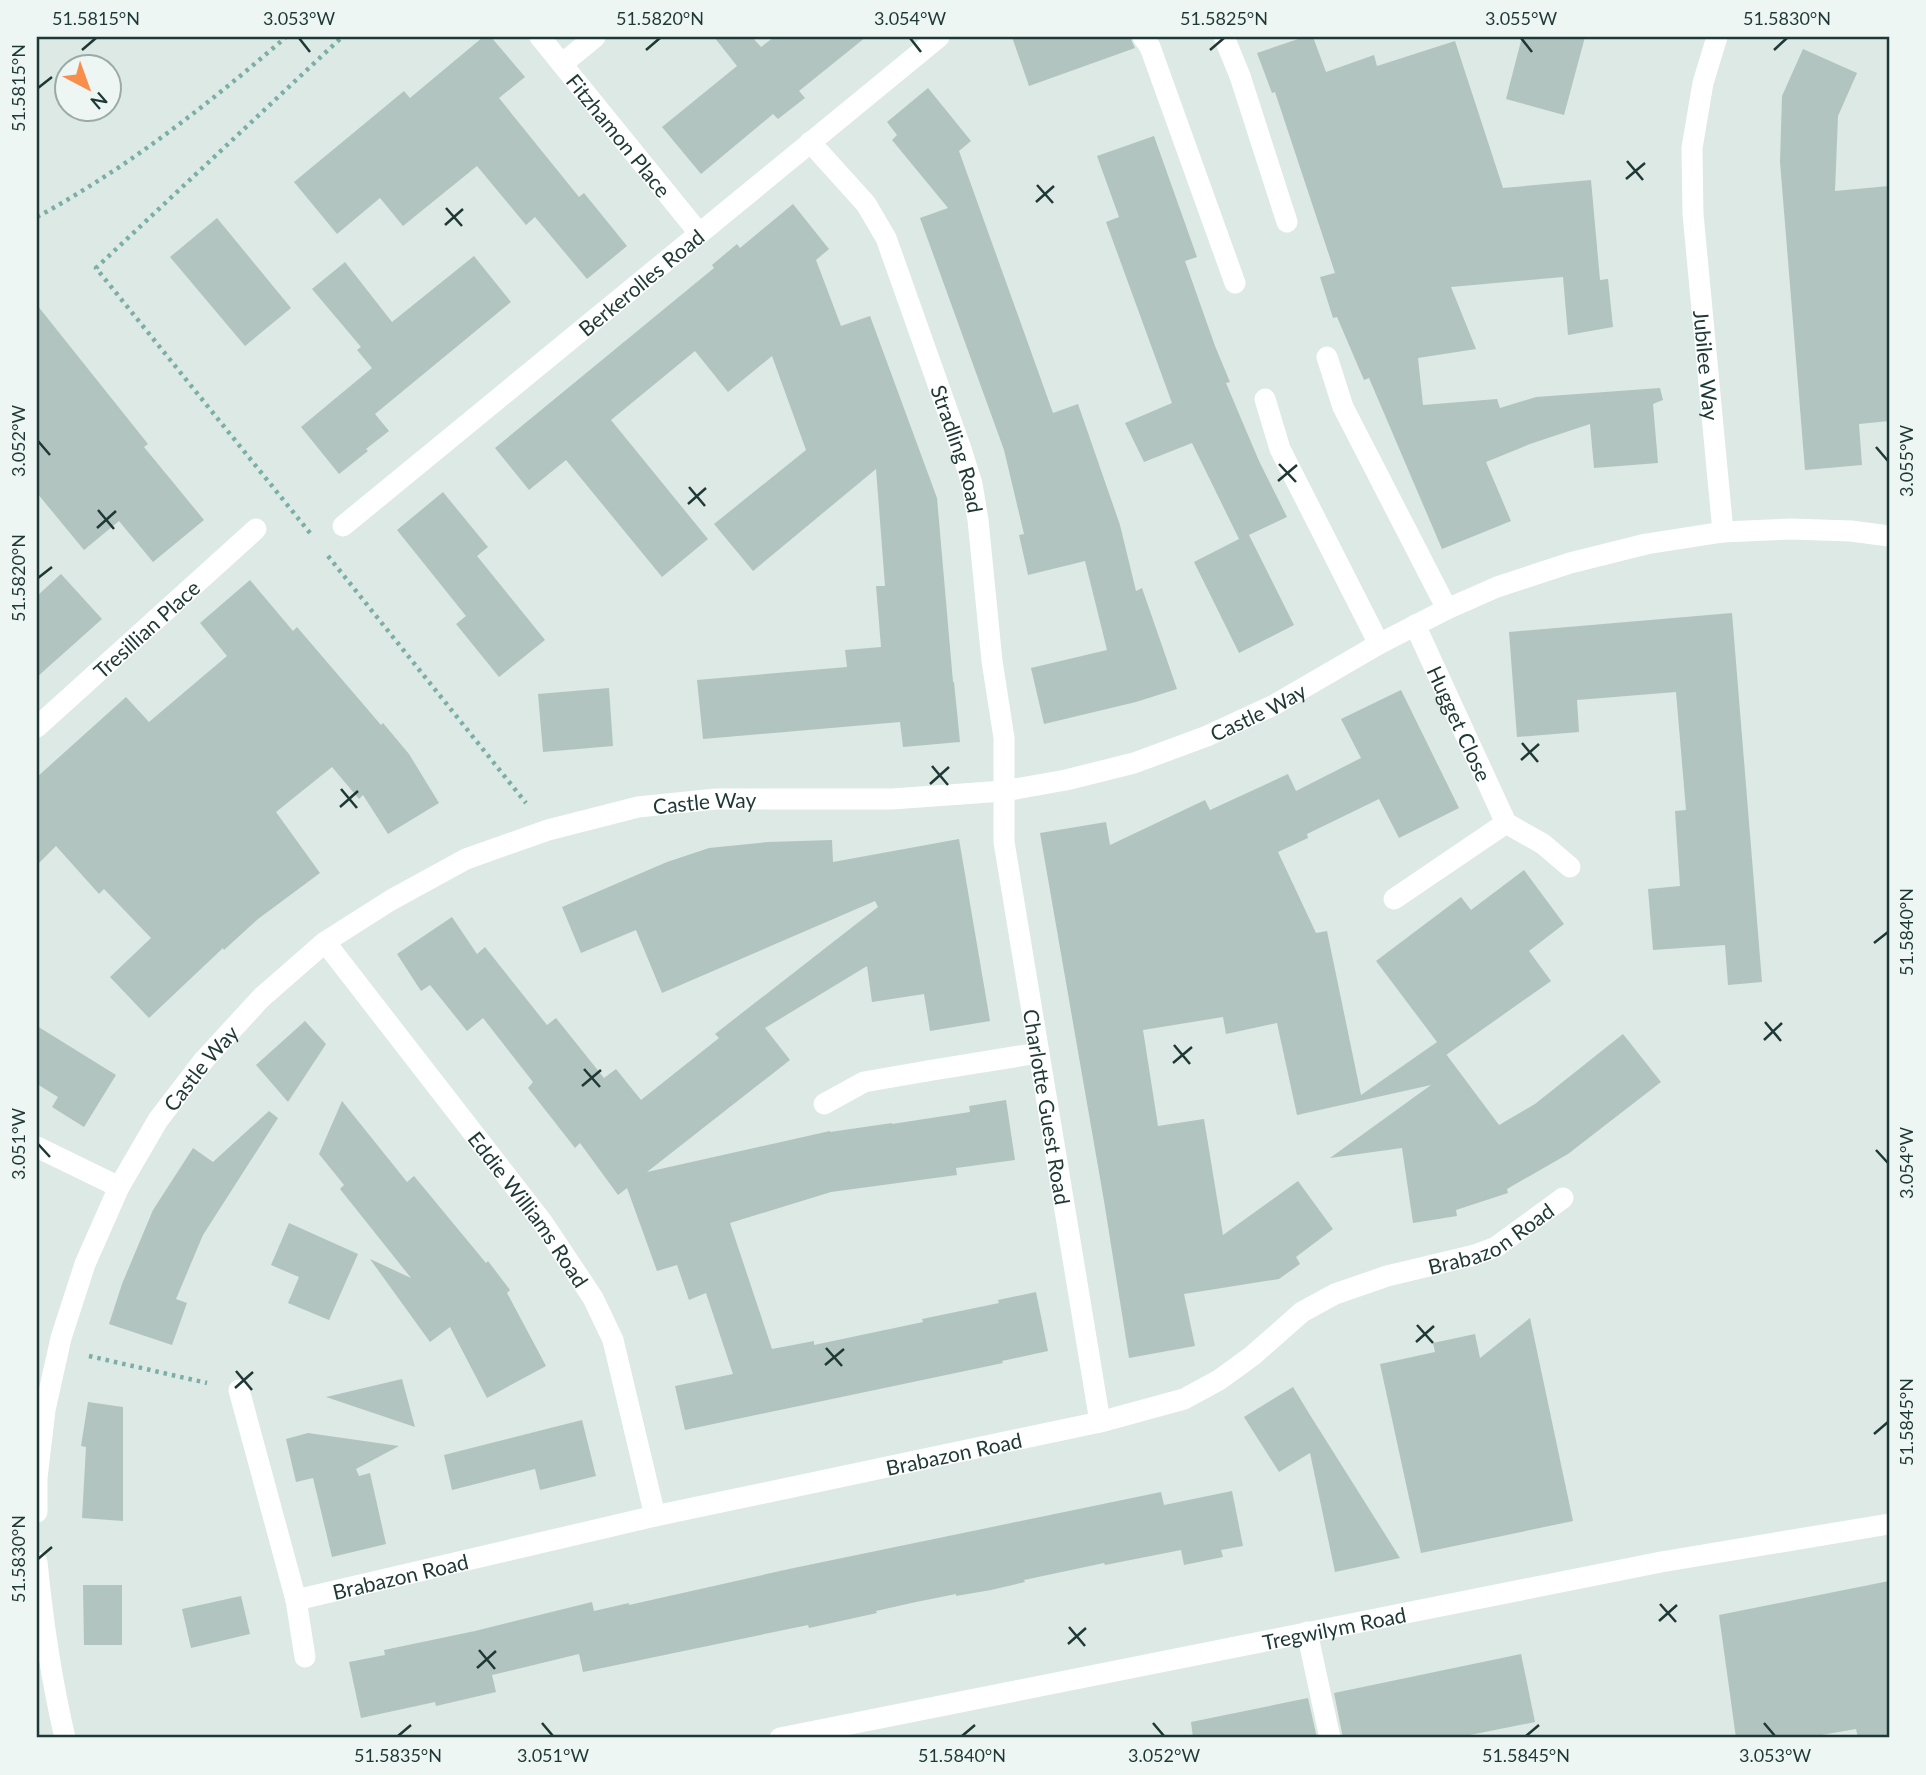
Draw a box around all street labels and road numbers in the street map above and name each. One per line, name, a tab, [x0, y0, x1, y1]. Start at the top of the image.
street label: Fitzhamon Place	[562, 68, 677, 201]
street label: Berkerolles Road	[573, 223, 708, 340]
street label: Jubilee Way	[1690, 309, 1725, 422]
street label: Stradling Road	[927, 381, 989, 514]
street label: Tresillian Place	[88, 574, 204, 683]
street label: Hugget Close	[1423, 661, 1497, 785]
street label: Castle Way	[1206, 677, 1310, 746]
street label: Castle Way	[652, 787, 757, 818]
street label: Charlotte Guest Road	[1019, 1007, 1076, 1206]
street label: Castle Way	[157, 1019, 243, 1115]
street label: Eddie Williams Road	[464, 1126, 594, 1291]
street label: Brabazon Road	[1425, 1197, 1558, 1278]
street label: Brabazon Road	[883, 1426, 1024, 1479]
street label: Brabazon Road	[330, 1548, 470, 1604]
street label: Tregwilym Road	[1260, 1601, 1408, 1654]

